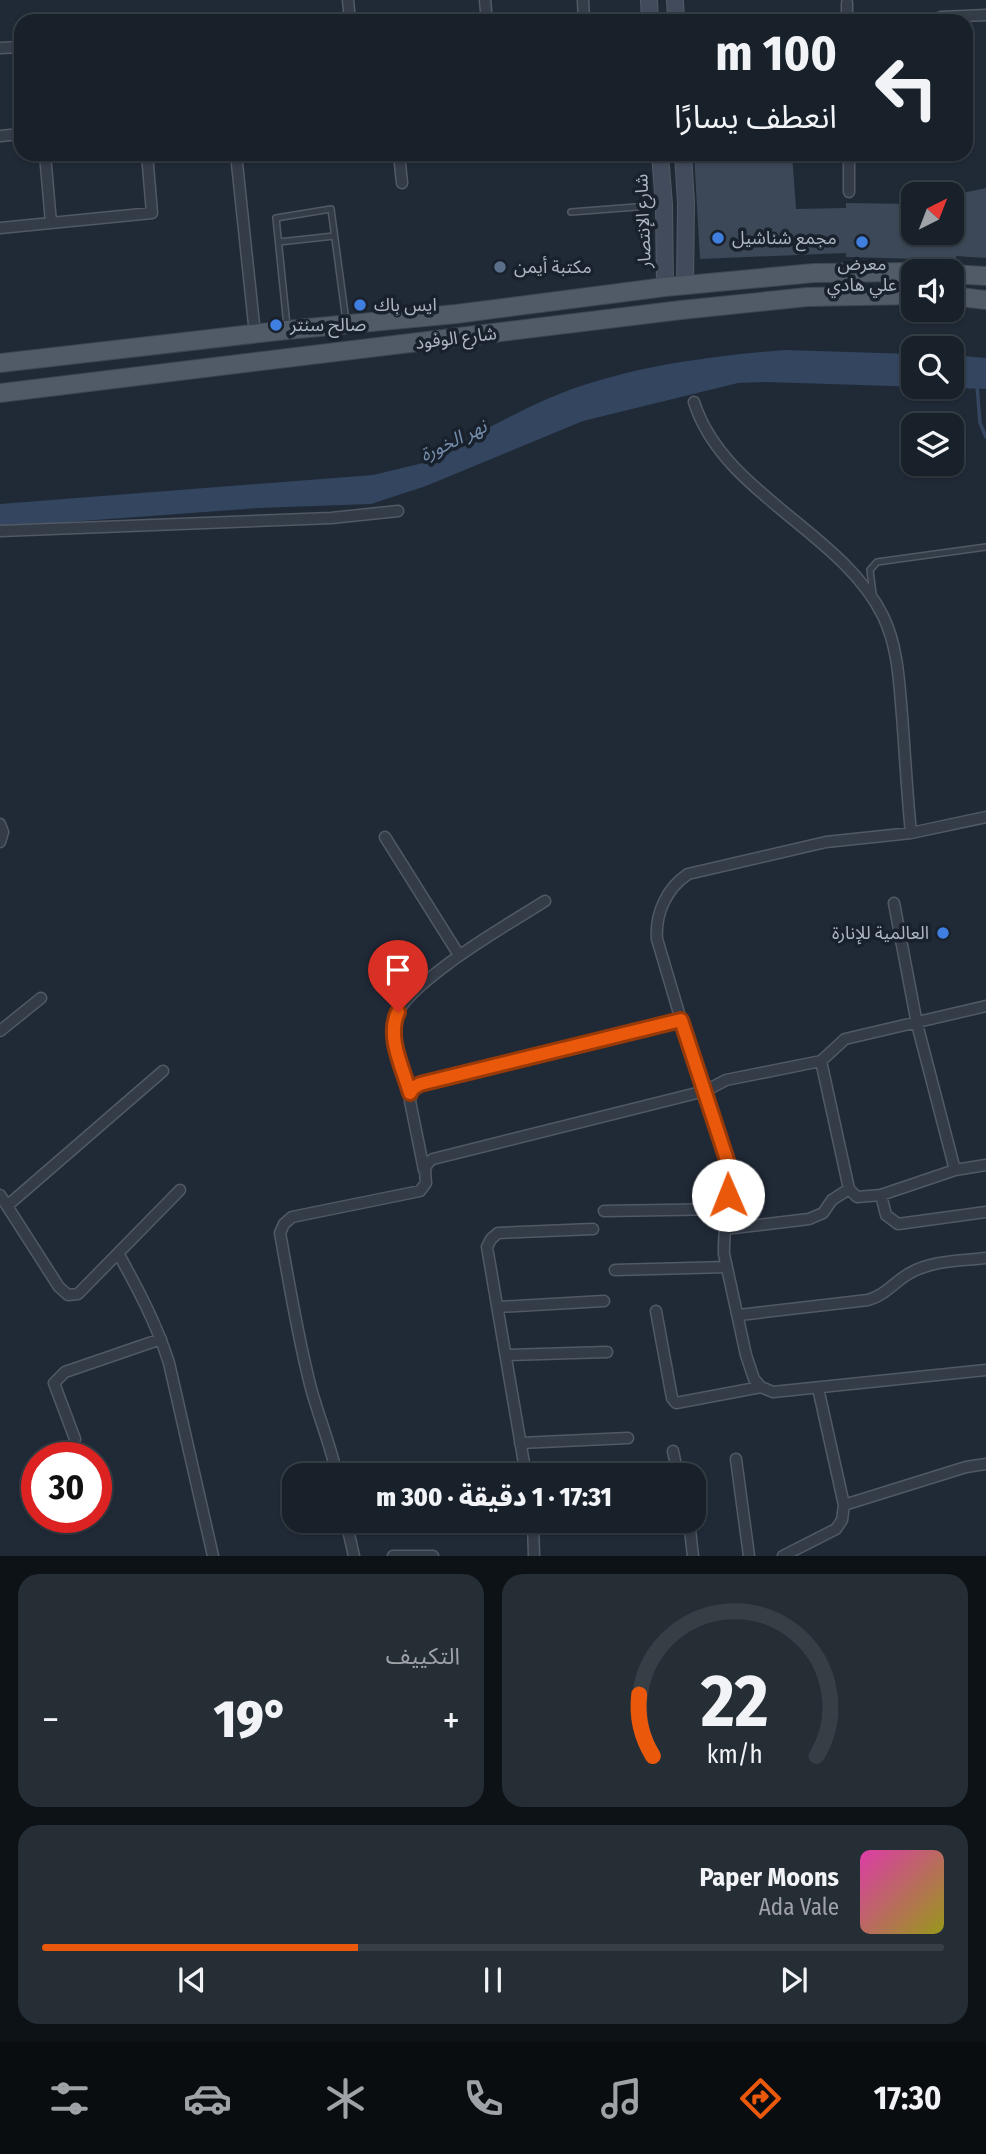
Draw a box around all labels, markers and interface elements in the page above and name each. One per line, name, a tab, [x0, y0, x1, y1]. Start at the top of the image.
text: 100 m	[715, 24, 837, 83]
icon: left	[861, 42, 952, 133]
text: انعطف يسارًا	[674, 98, 837, 136]
street label: شارع الإنتصار	[630, 173, 659, 270]
north arrow	[901, 182, 964, 245]
map controls	[901, 182, 964, 476]
place label: مجمع شناشيل	[732, 227, 837, 252]
marker: مجمع شناشيل	[710, 230, 726, 246]
marker: معرض علي هادي	[854, 234, 870, 250]
place label: معرض علي هادي	[827, 253, 897, 298]
place label: مكتبة أيمن	[514, 256, 592, 278]
marker: مكتبة أيمن	[492, 259, 508, 275]
button: sound	[901, 259, 964, 322]
place label: ايس باك	[374, 294, 437, 316]
marker: ايس باك	[352, 297, 368, 313]
place label: صالح سنتر	[289, 314, 366, 338]
marker: صالح سنتر	[268, 317, 284, 333]
street label: شارع الوفود	[414, 322, 498, 357]
button: search	[901, 336, 964, 399]
button: layers	[901, 413, 964, 476]
water label: نهر الخورة	[416, 414, 492, 466]
place label: العالمية للإنارة	[832, 922, 929, 945]
marker: العالمية للإنارة	[935, 925, 951, 941]
pin	[368, 940, 428, 1012]
icon: arrive	[379, 951, 417, 989]
position arrow	[691, 1158, 765, 1232]
speed limit sign: 30	[21, 1442, 112, 1533]
text: 17:31 · 1 دقيقة · 300 m	[376, 1482, 612, 1513]
text: التكييف	[386, 1642, 460, 1670]
text: 22	[700, 1659, 769, 1746]
text: 19°	[214, 1688, 288, 1751]
text: −	[42, 1697, 59, 1743]
text: +	[443, 1697, 460, 1743]
text: km/h	[707, 1740, 763, 1770]
text: Paper Moons	[699, 1862, 839, 1893]
text: Ada Vale	[759, 1893, 839, 1921]
icon: previous	[173, 1961, 211, 1999]
icon: pause	[474, 1961, 512, 1999]
icon: next	[775, 1961, 813, 1999]
icon: filters	[45, 2074, 94, 2123]
icon: car	[183, 2074, 232, 2123]
icon: climate	[321, 2074, 370, 2123]
icon: phone	[459, 2074, 508, 2123]
icon: music	[597, 2074, 646, 2123]
icon: directions	[736, 2074, 785, 2123]
text: 17:30	[874, 2079, 941, 2117]

